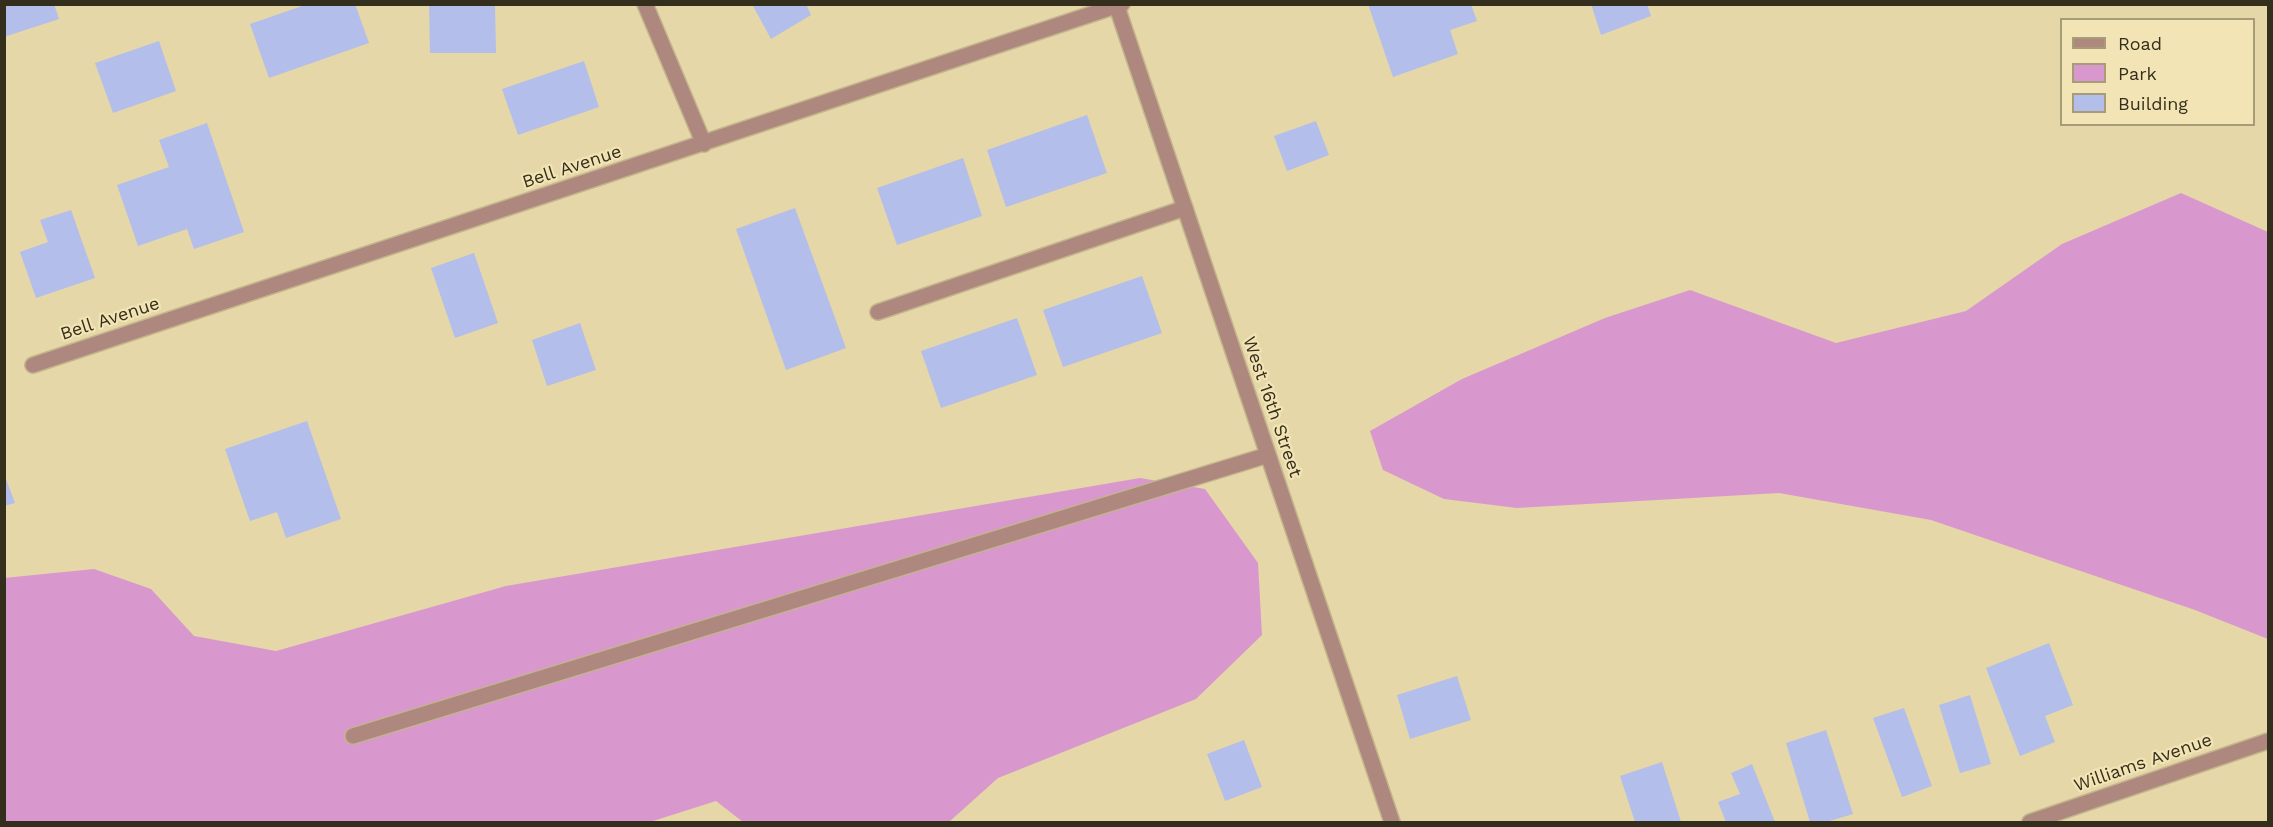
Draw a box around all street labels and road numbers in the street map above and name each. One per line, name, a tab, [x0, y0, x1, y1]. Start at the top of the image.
street label: Bell Avenue	[520, 141, 624, 193]
street label: Bell Avenue	[58, 293, 162, 345]
street label: West 16th Street	[1238, 334, 1306, 480]
street label: Williams Avenue	[2071, 729, 2215, 797]

